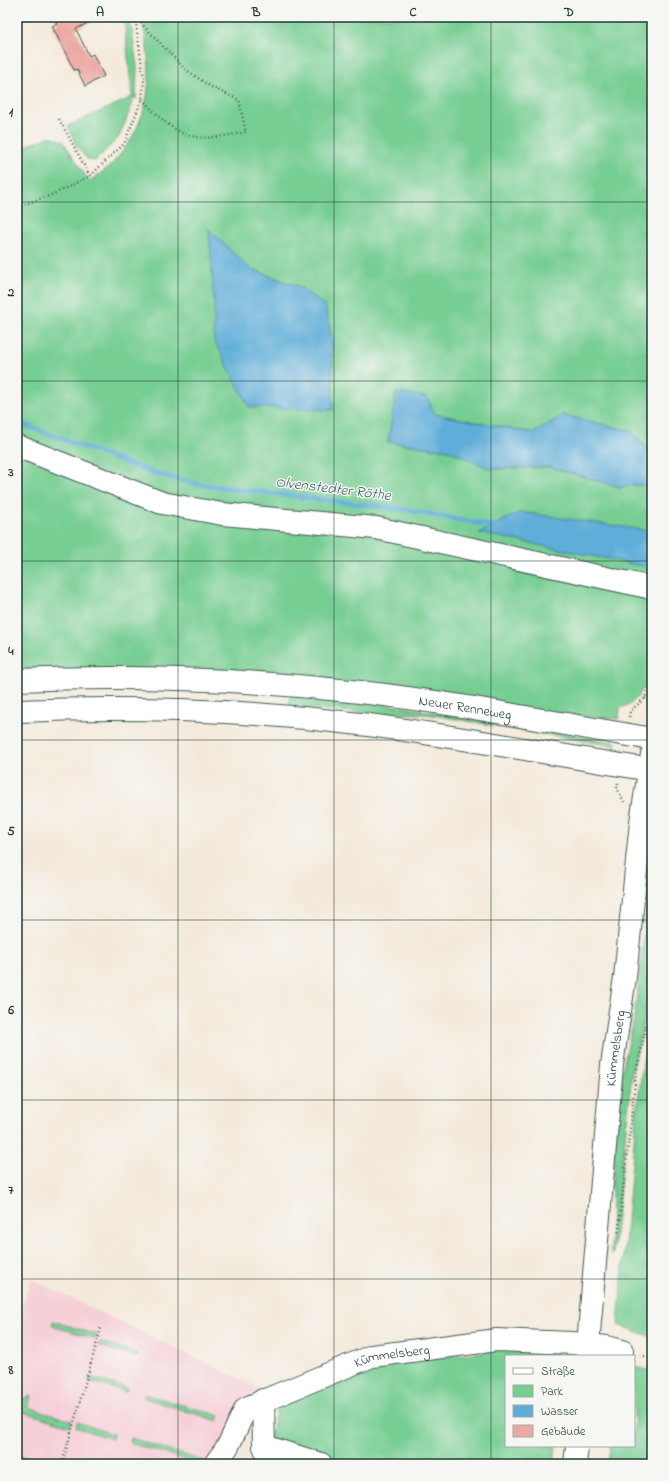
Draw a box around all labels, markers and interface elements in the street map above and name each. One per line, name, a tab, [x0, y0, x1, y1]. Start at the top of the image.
text: A	[96, 3, 104, 22]
text: B	[251, 3, 261, 22]
text: C	[409, 3, 417, 22]
text: D	[563, 3, 574, 22]
text: 1	[9, 103, 14, 122]
text: 2	[7, 283, 15, 302]
text: 3	[7, 463, 14, 482]
water label: Olvenstedter Röthe	[274, 471, 393, 507]
text: 4	[7, 642, 14, 661]
street label: Neuer Renneweg	[417, 691, 513, 727]
text: 5	[7, 822, 15, 841]
text: 6	[7, 1001, 14, 1020]
street label: Kümmelsberg	[601, 1009, 633, 1087]
text: 7	[8, 1181, 14, 1200]
street label: Kümmelsberg	[351, 1340, 431, 1374]
legend	[505, 1355, 635, 1447]
text: 8	[8, 1361, 14, 1380]
text: Straße	[541, 1363, 575, 1381]
text: Park	[541, 1383, 563, 1401]
text: Wasser	[541, 1403, 578, 1421]
text: Gebäude	[541, 1423, 586, 1441]

